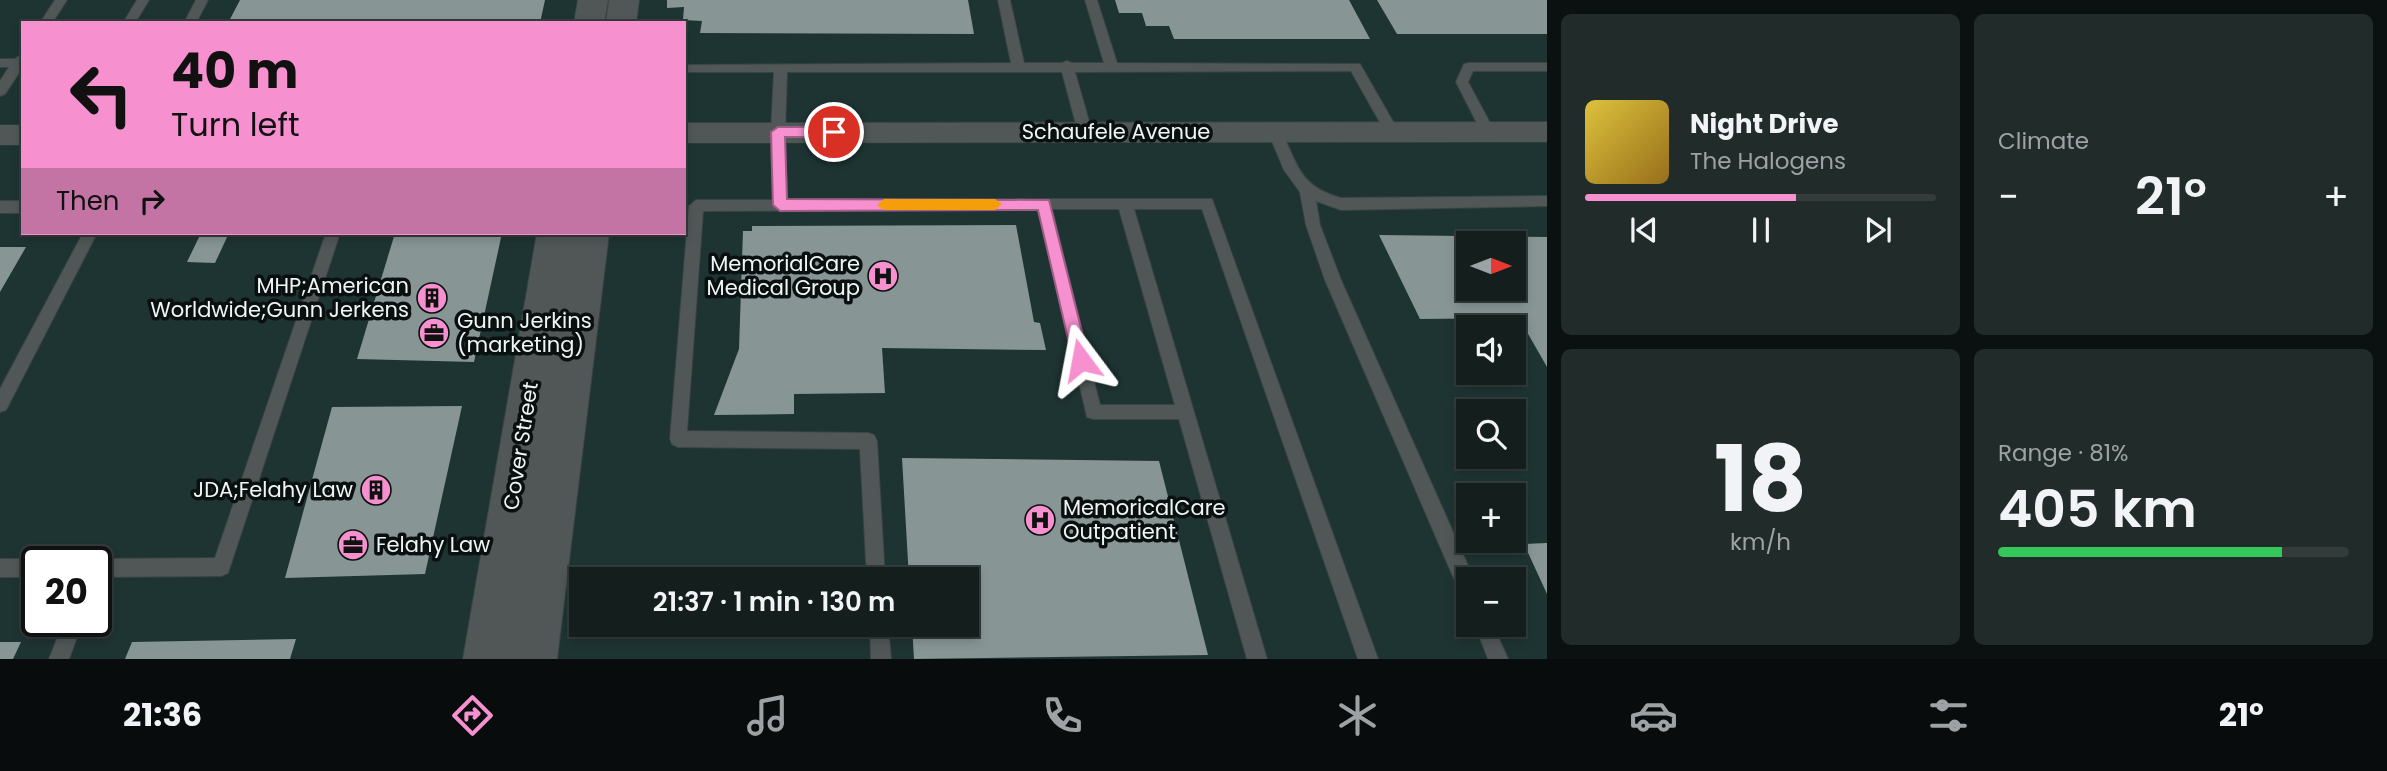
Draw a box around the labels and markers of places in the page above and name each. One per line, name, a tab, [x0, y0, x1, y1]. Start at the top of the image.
pin	[804, 102, 864, 162]
place label: MemorialCare Medical Group	[707, 249, 860, 302]
hospital icon: MemorialCare Medical Group	[866, 259, 900, 293]
place label: MHP;American Worldwide;Gunn Jerkens	[150, 271, 409, 324]
building icon: MHP;American Worldwide;Gunn Jerkens	[415, 281, 449, 315]
place label: Gunn Jerkins (marketing)	[457, 306, 592, 359]
office icon: Gunn Jerkins (marketing)	[417, 316, 451, 350]
building icon: JDA;Felahy Law	[359, 473, 393, 507]
place label: JDA;Felahy Law	[193, 475, 353, 504]
place label: MemoricalCare Outpatient	[1063, 493, 1226, 546]
hospital icon: MemoricalCare Outpatient	[1023, 503, 1057, 537]
office icon: Felahy Law	[336, 528, 370, 562]
place label: Felahy Law	[376, 530, 490, 559]

